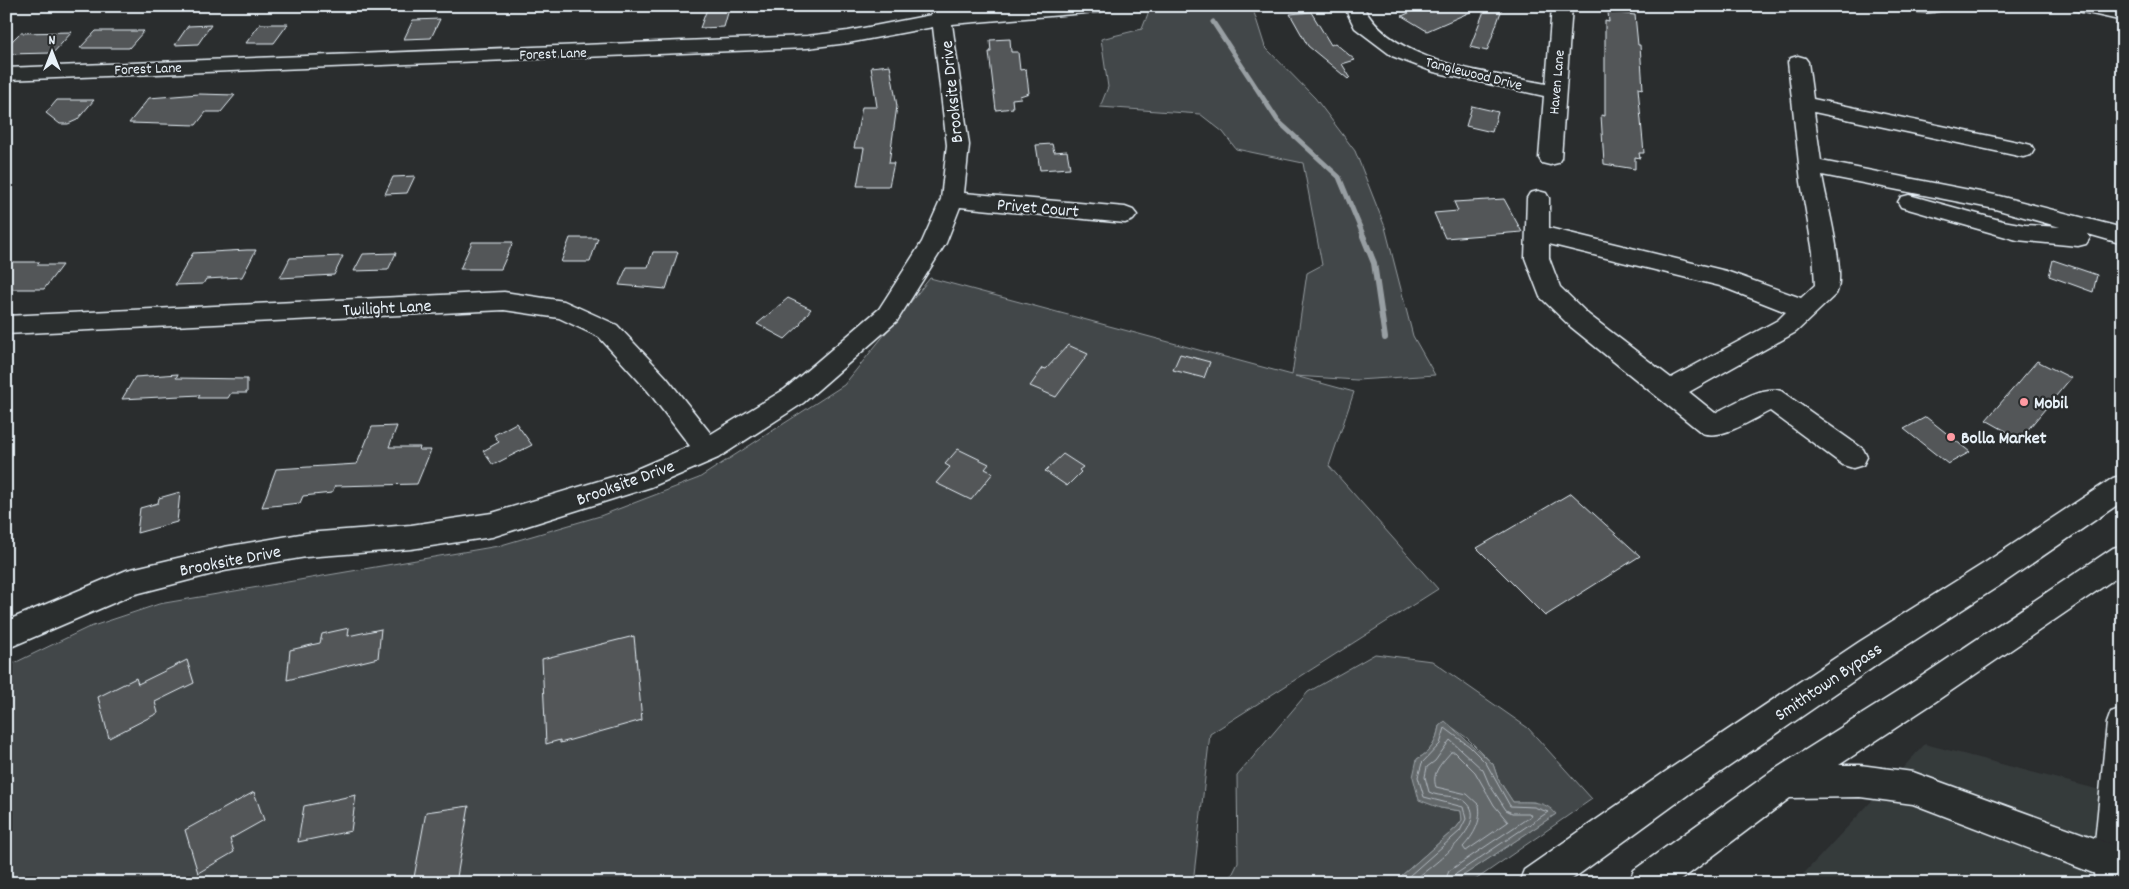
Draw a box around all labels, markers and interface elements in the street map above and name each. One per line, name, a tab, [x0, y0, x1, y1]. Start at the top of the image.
north arrow	[28, 28, 78, 78]
text: N	[49, 31, 56, 51]
street label: Brooksite Drive	[936, 39, 971, 144]
street label: Forest Lane	[519, 43, 588, 67]
street label: Haven Lane	[1544, 49, 1572, 115]
street label: Tanglewood Drive	[1423, 52, 1525, 98]
street label: Forest Lane	[114, 58, 183, 82]
street label: Privet Court	[996, 193, 1080, 226]
street label: Twilight Lane	[342, 295, 432, 324]
place label: Mobil	[2034, 392, 2069, 417]
marker: Mobil	[2018, 396, 2030, 408]
place label: Bolla Market	[1961, 427, 2047, 452]
marker: Bolla Market	[1945, 431, 1957, 443]
street label: Brooksite Drive	[573, 455, 679, 514]
street label: Brooksite Drive	[178, 540, 283, 585]
street label: Smithtown Bypass	[1771, 638, 1888, 728]

